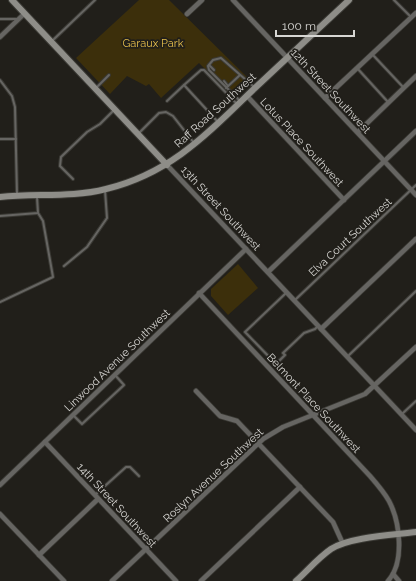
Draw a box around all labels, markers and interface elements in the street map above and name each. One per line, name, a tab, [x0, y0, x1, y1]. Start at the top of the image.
scale bar	[276, 12, 354, 38]
text: 100 m	[282, 19, 316, 33]
park label: Garaux Park	[122, 37, 184, 50]
street label: 12th Street Southwest	[288, 46, 373, 136]
street label: Raff Road Southwest	[172, 70, 259, 150]
street label: Lotus Place Southwest	[257, 95, 346, 189]
street label: 13th Street Southwest	[178, 163, 263, 253]
street label: Elva Court Southwest	[306, 195, 395, 279]
street label: Linwood Avenue Southwest	[62, 306, 173, 414]
street label: Belmont Place Southwest	[264, 351, 363, 456]
street label: Roslyn Avenue Southwest	[161, 425, 266, 525]
street label: 14th Street Southwest	[74, 460, 159, 551]

